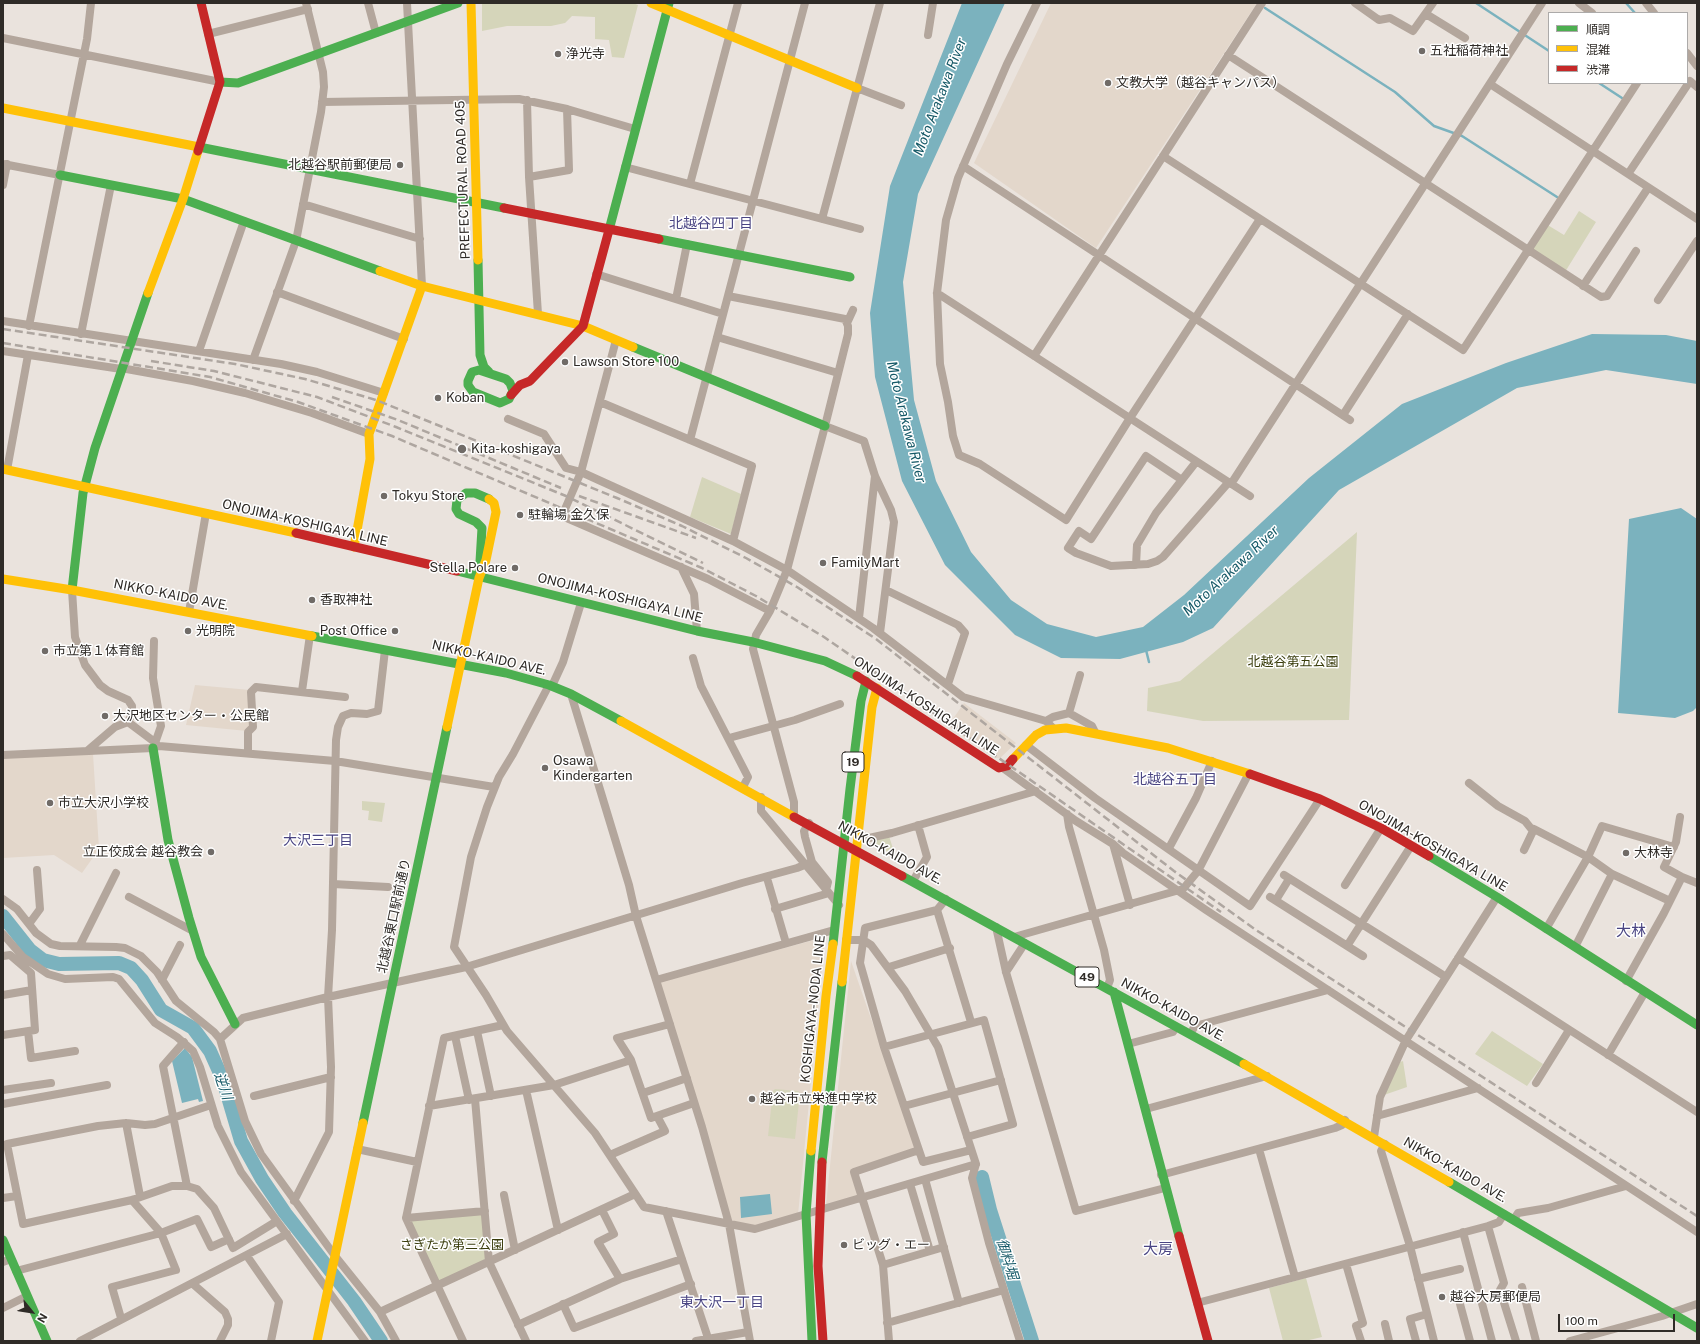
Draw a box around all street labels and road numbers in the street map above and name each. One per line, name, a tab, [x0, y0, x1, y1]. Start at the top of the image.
street label: PREFECTURAL ROAD 405	[452, 100, 474, 260]
street label: ONOJIMA-KOSHIGAYA LINE	[221, 496, 389, 550]
street label: ONOJIMA-KOSHIGAYA LINE	[536, 570, 704, 626]
street label: NIKKO-KAIDO AVE.	[112, 576, 230, 614]
street label: NIKKO-KAIDO AVE.	[430, 637, 548, 679]
street label: ONOJIMA-KOSHIGAYA LINE	[851, 653, 1001, 759]
road number: 19	[842, 752, 864, 772]
street label: ONOJIMA-KOSHIGAYA LINE	[1356, 797, 1510, 895]
street label: NIKKO-KAIDO AVE.	[835, 818, 945, 888]
street label: 北越谷東口駅前通り	[374, 857, 414, 975]
street label: KOSHIGAYA-NODA LINE	[797, 934, 829, 1084]
road number: 49	[1075, 967, 1099, 987]
street label: NIKKO-KAIDO AVE.	[1118, 975, 1228, 1045]
street label: NIKKO-KAIDO AVE.	[1401, 1134, 1509, 1206]

